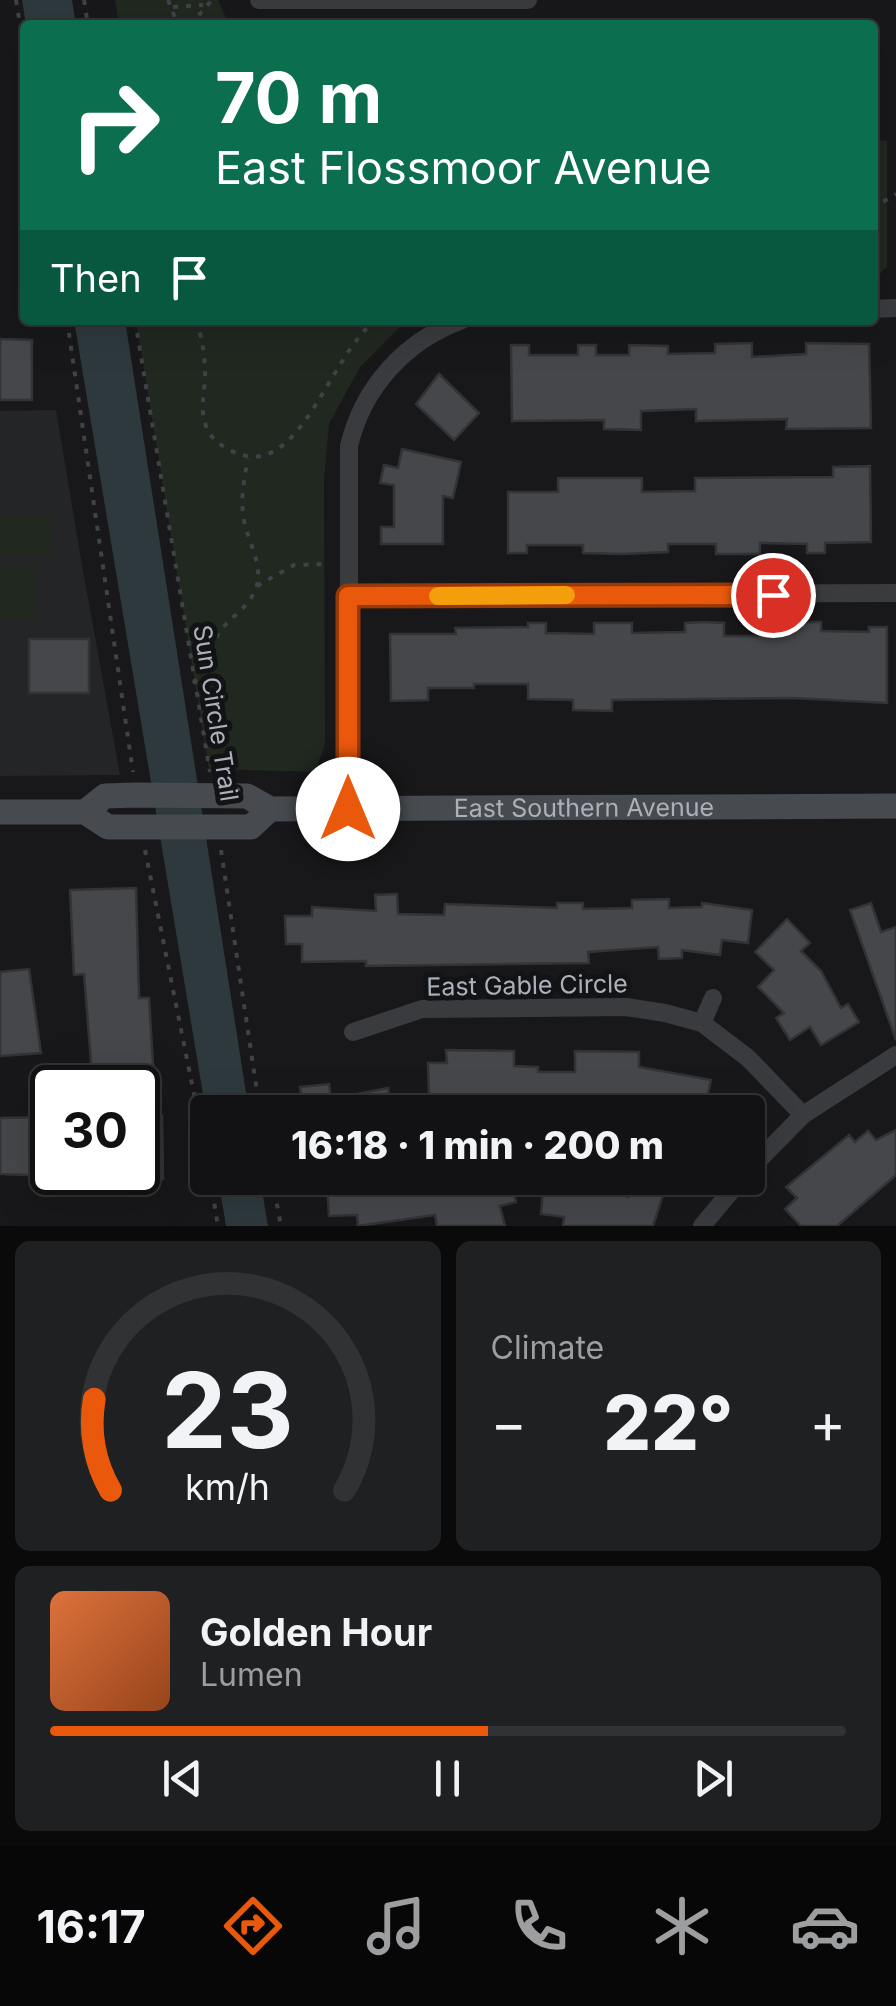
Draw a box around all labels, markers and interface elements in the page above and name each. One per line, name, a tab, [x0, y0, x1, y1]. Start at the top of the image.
text: 70 m	[215, 55, 382, 140]
icon: right	[50, 60, 180, 190]
text: East Flossmoor Avenue	[215, 140, 711, 195]
icon: arrive	[162, 250, 217, 305]
text: Then	[50, 255, 142, 301]
pin	[731, 553, 816, 638]
icon: arrive	[746, 568, 801, 623]
street label: Sun Circle Trail	[187, 623, 245, 803]
position arrow	[296, 757, 400, 861]
street label: East Southern Avenue	[454, 792, 714, 823]
street label: East Gable Circle	[426, 968, 628, 1002]
speed limit sign: 30	[30, 1065, 160, 1195]
text: 16:18 · 1 min · 200 m	[291, 1122, 664, 1168]
text: Climate	[491, 1328, 604, 1367]
text: 23	[161, 1347, 294, 1473]
text: 22°	[603, 1377, 733, 1468]
text: −	[491, 1390, 527, 1456]
text: +	[810, 1390, 846, 1456]
text: km/h	[185, 1465, 270, 1509]
text: Golden Hour	[200, 1609, 432, 1655]
text: Lumen	[200, 1655, 303, 1694]
icon: previous	[155, 1751, 210, 1806]
icon: pause	[420, 1751, 475, 1806]
icon: next	[686, 1751, 741, 1806]
icon: directions	[218, 1891, 288, 1961]
icon: music	[361, 1891, 431, 1961]
icon: phone	[504, 1891, 574, 1961]
icon: climate	[647, 1891, 717, 1961]
icon: car	[790, 1891, 860, 1961]
text: 16:17	[36, 1899, 146, 1954]

